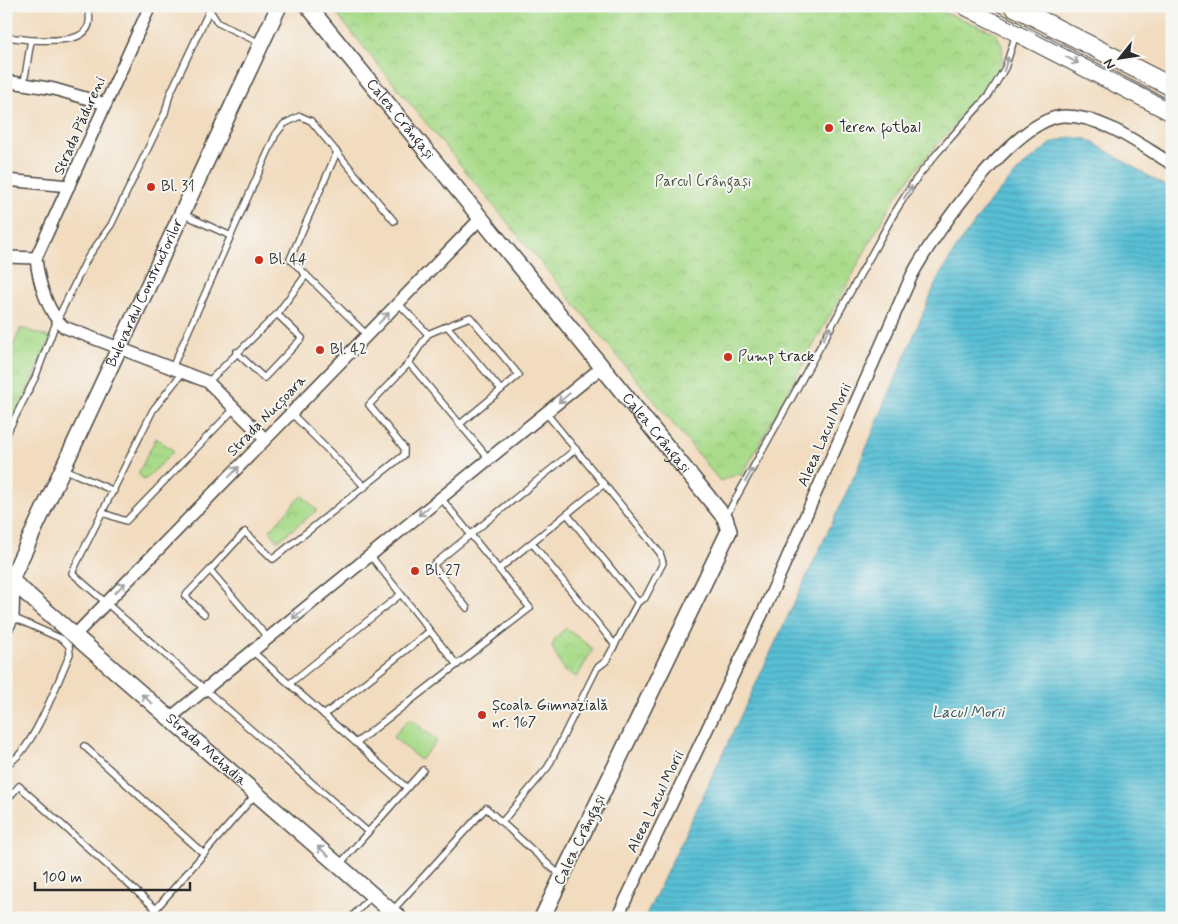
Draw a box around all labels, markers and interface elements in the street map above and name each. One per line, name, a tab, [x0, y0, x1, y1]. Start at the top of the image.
north arrow	[1096, 32, 1146, 82]
text: N	[1099, 55, 1120, 73]
one-way arrow	[1001, 56, 1011, 72]
one-way arrow	[1064, 56, 1079, 65]
street label: Strada Pădureni	[49, 74, 111, 178]
street label: Calea Crângași	[361, 75, 439, 164]
place label: Teren fotbal	[839, 118, 921, 140]
marker: Teren fotbal	[823, 122, 835, 134]
park label: Parcul Crângași	[655, 172, 751, 193]
place label: Bl. 31	[161, 177, 195, 197]
marker: Bl. 31	[145, 181, 157, 193]
one-way arrow	[903, 185, 913, 199]
street label: Bulevardul Constructorilor	[102, 215, 188, 371]
place label: Bl. 44	[269, 250, 307, 270]
marker: Bl. 44	[253, 254, 265, 266]
one-way arrow	[378, 312, 390, 324]
one-way arrow	[823, 326, 832, 341]
place label: Bl. 42	[330, 340, 367, 360]
marker: Bl. 42	[314, 344, 326, 356]
place label: Pump track	[738, 347, 815, 367]
marker: Pump track	[722, 351, 734, 363]
street label: Strada Nucșoara	[223, 370, 312, 461]
street label: Aleea Lacul Morii	[793, 380, 857, 490]
street label: Calea Crângași	[617, 389, 695, 478]
one-way arrow	[558, 393, 571, 404]
one-way arrow	[227, 466, 240, 478]
one-way arrow	[744, 468, 754, 483]
one-way arrow	[418, 506, 431, 517]
place label: Bl. 27	[425, 561, 461, 581]
marker: Bl. 27	[409, 565, 421, 577]
one-way arrow	[114, 582, 126, 594]
one-way arrow	[292, 608, 305, 619]
one-way arrow	[141, 693, 154, 704]
place label: Școala Gimnazială nr. 167	[492, 696, 609, 733]
water label: Lacul Morii	[932, 702, 1006, 723]
street label: Strada Mehadia	[161, 709, 252, 792]
marker: Școala Gimnazială nr. 167	[476, 709, 488, 721]
street label: Aleea Lacul Morii	[623, 748, 689, 856]
street label: Calea Crângași	[549, 791, 611, 889]
one-way arrow	[316, 846, 329, 857]
scale bar	[35, 859, 190, 891]
text: 100 m	[42, 868, 82, 888]

